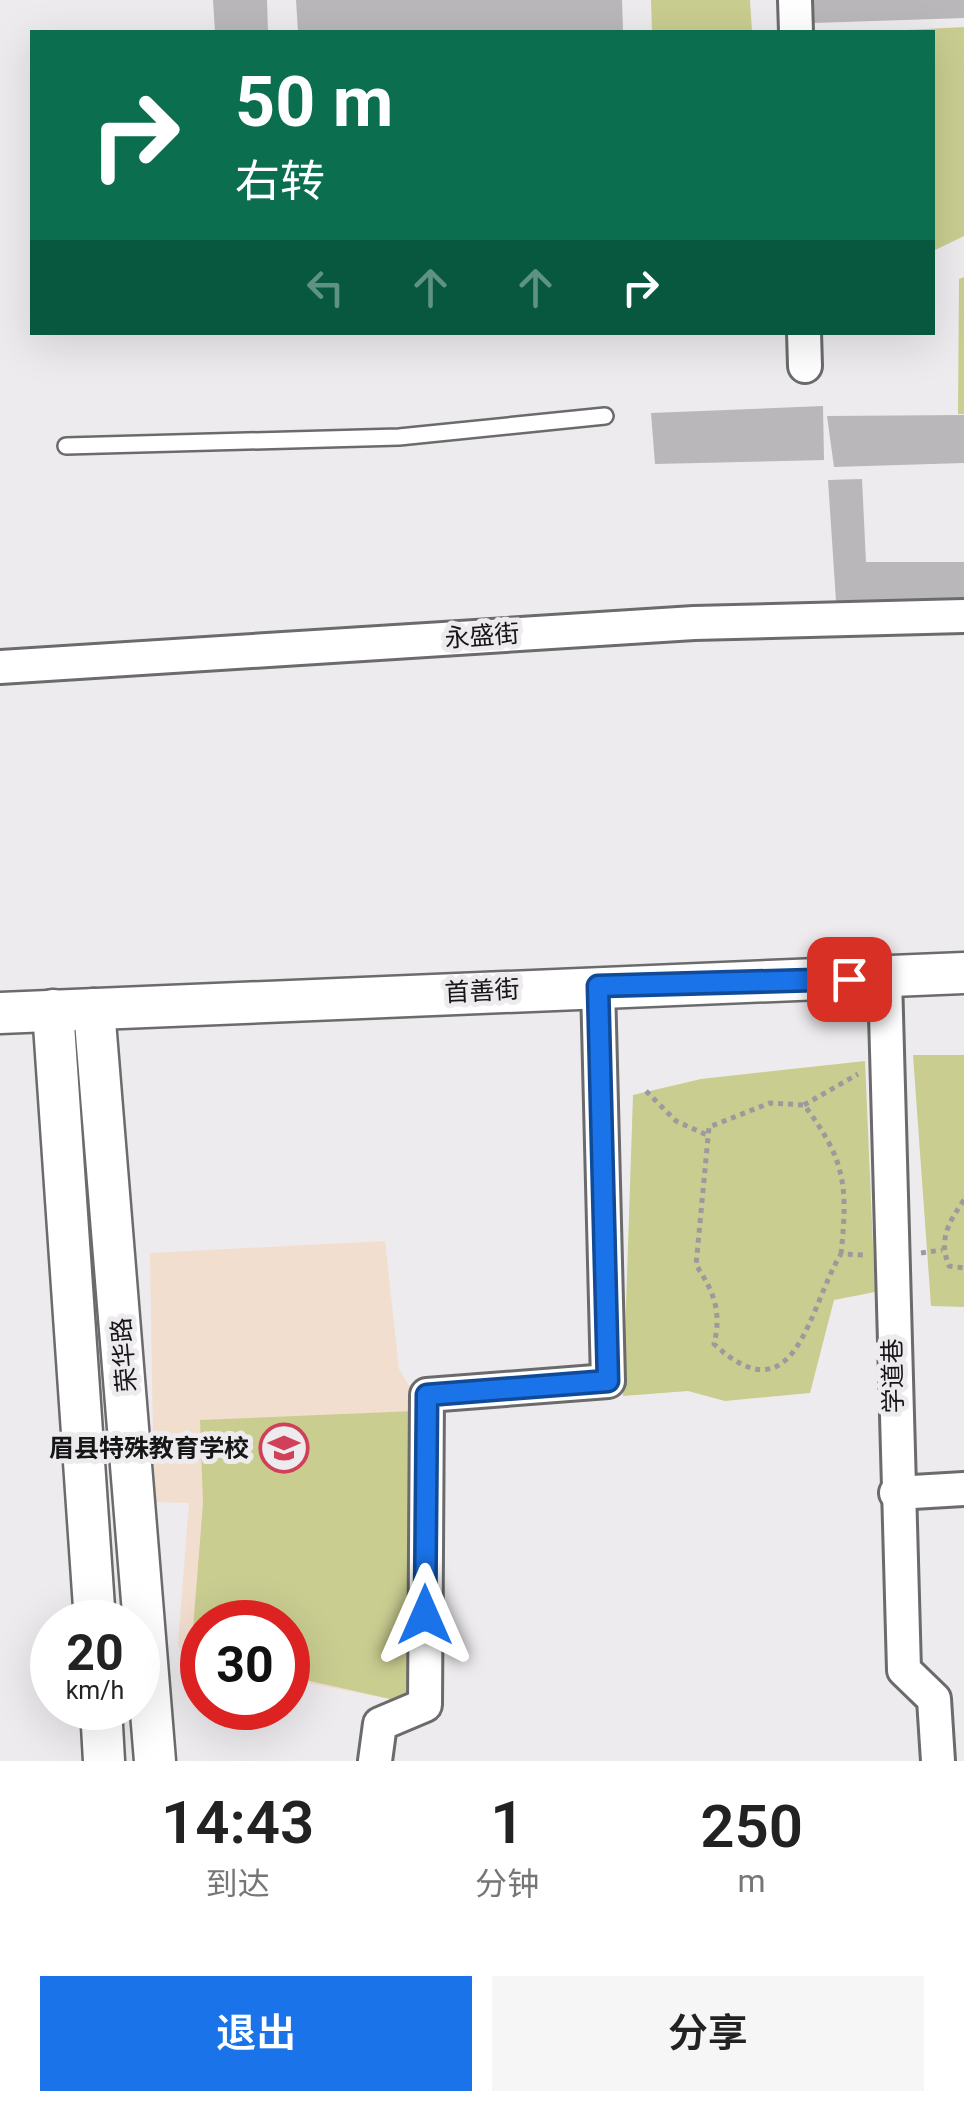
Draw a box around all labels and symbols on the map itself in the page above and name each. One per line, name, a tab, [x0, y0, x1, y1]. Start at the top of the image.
street label: 永盛街	[444, 619, 520, 653]
pin	[807, 937, 892, 1022]
street label: 首善街	[444, 975, 520, 1007]
street label: 荣华路	[106, 1316, 142, 1394]
street label: 学道巷	[878, 1338, 908, 1414]
school or university icon: 眉县特殊教育学校	[258, 1422, 310, 1474]
place label: 眉县特殊教育学校	[49, 1434, 249, 1463]
position arrow	[373, 1563, 477, 1667]
speed limit sign: 30	[180, 1600, 310, 1730]

